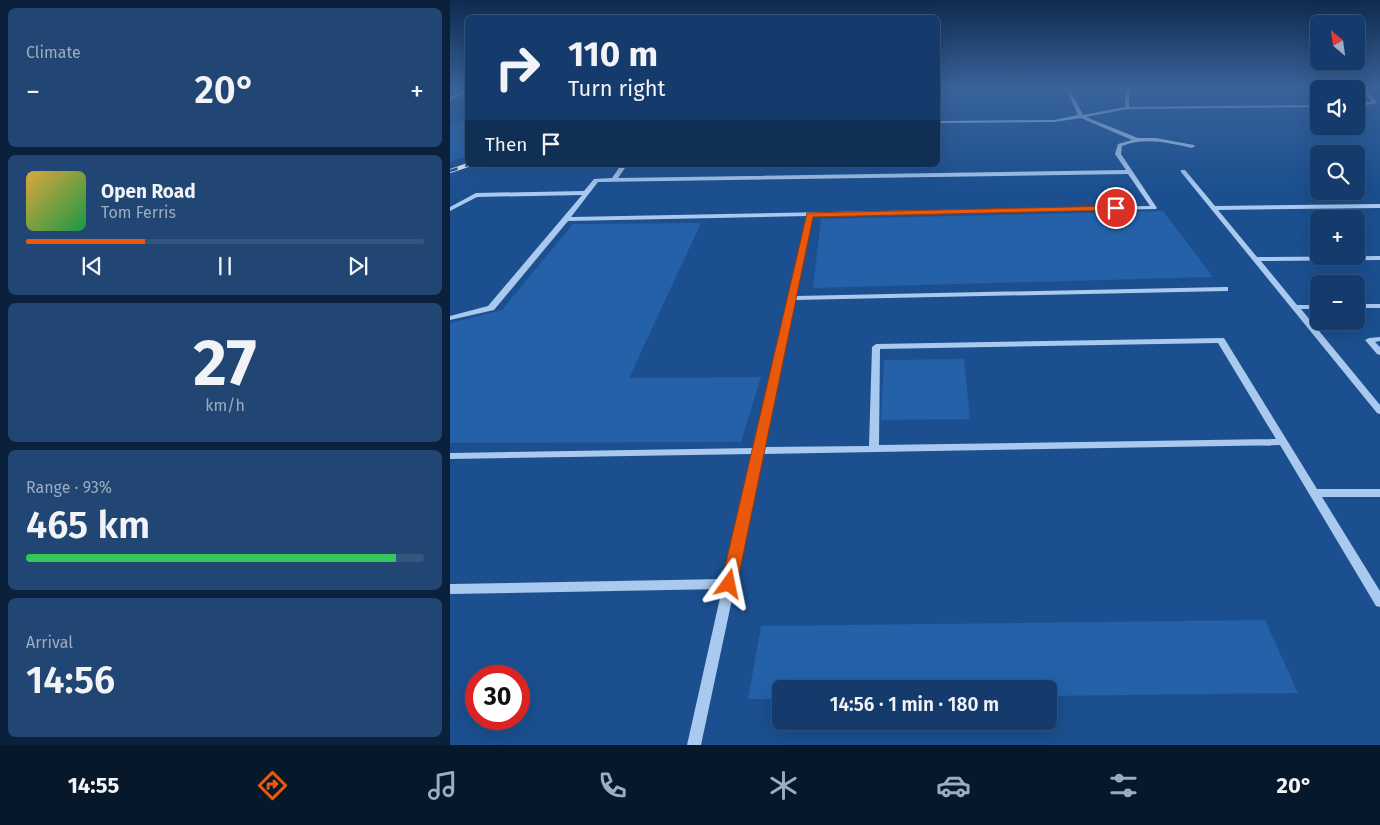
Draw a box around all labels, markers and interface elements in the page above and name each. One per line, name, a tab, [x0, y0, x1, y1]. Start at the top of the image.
north arrow	[1310, 15, 1365, 70]
map controls	[1310, 15, 1365, 330]
text: 110 m	[568, 33, 658, 75]
icon: right	[485, 35, 550, 100]
text: Climate	[26, 43, 81, 62]
text: 20°	[194, 67, 256, 113]
text: −	[26, 75, 40, 108]
text: +	[410, 75, 424, 108]
text: Turn right	[568, 75, 665, 102]
button: sound	[1310, 80, 1365, 135]
icon: arrive	[537, 130, 565, 158]
text: Then	[485, 133, 527, 156]
button: search	[1310, 145, 1365, 200]
text: Open Road	[101, 180, 196, 203]
pin	[1095, 187, 1137, 229]
icon: arrive	[1102, 194, 1130, 222]
text: Tom Ferris	[101, 203, 176, 222]
button: +	[1310, 210, 1365, 265]
icon: previous	[78, 252, 106, 280]
icon: pause	[211, 252, 239, 280]
icon: next	[344, 252, 372, 280]
button: −	[1310, 275, 1365, 330]
text: 27	[193, 324, 257, 402]
text: km/h	[205, 396, 245, 415]
text: Range · 93%	[26, 478, 112, 497]
text: 465 km	[26, 502, 150, 548]
position arrow	[702, 557, 754, 609]
text: Arrival	[26, 633, 73, 652]
text: 14:56	[26, 657, 115, 703]
speed limit sign: 30	[465, 665, 530, 730]
text: 14:56 · 1 min · 180 m	[830, 693, 999, 716]
icon: directions	[255, 768, 290, 803]
icon: music	[425, 768, 460, 803]
icon: phone	[595, 768, 630, 803]
icon: climate	[766, 768, 801, 803]
icon: car	[936, 768, 971, 803]
icon: filters	[1106, 768, 1141, 803]
text: 14:55	[68, 772, 119, 799]
text: 20°	[1277, 772, 1312, 799]

